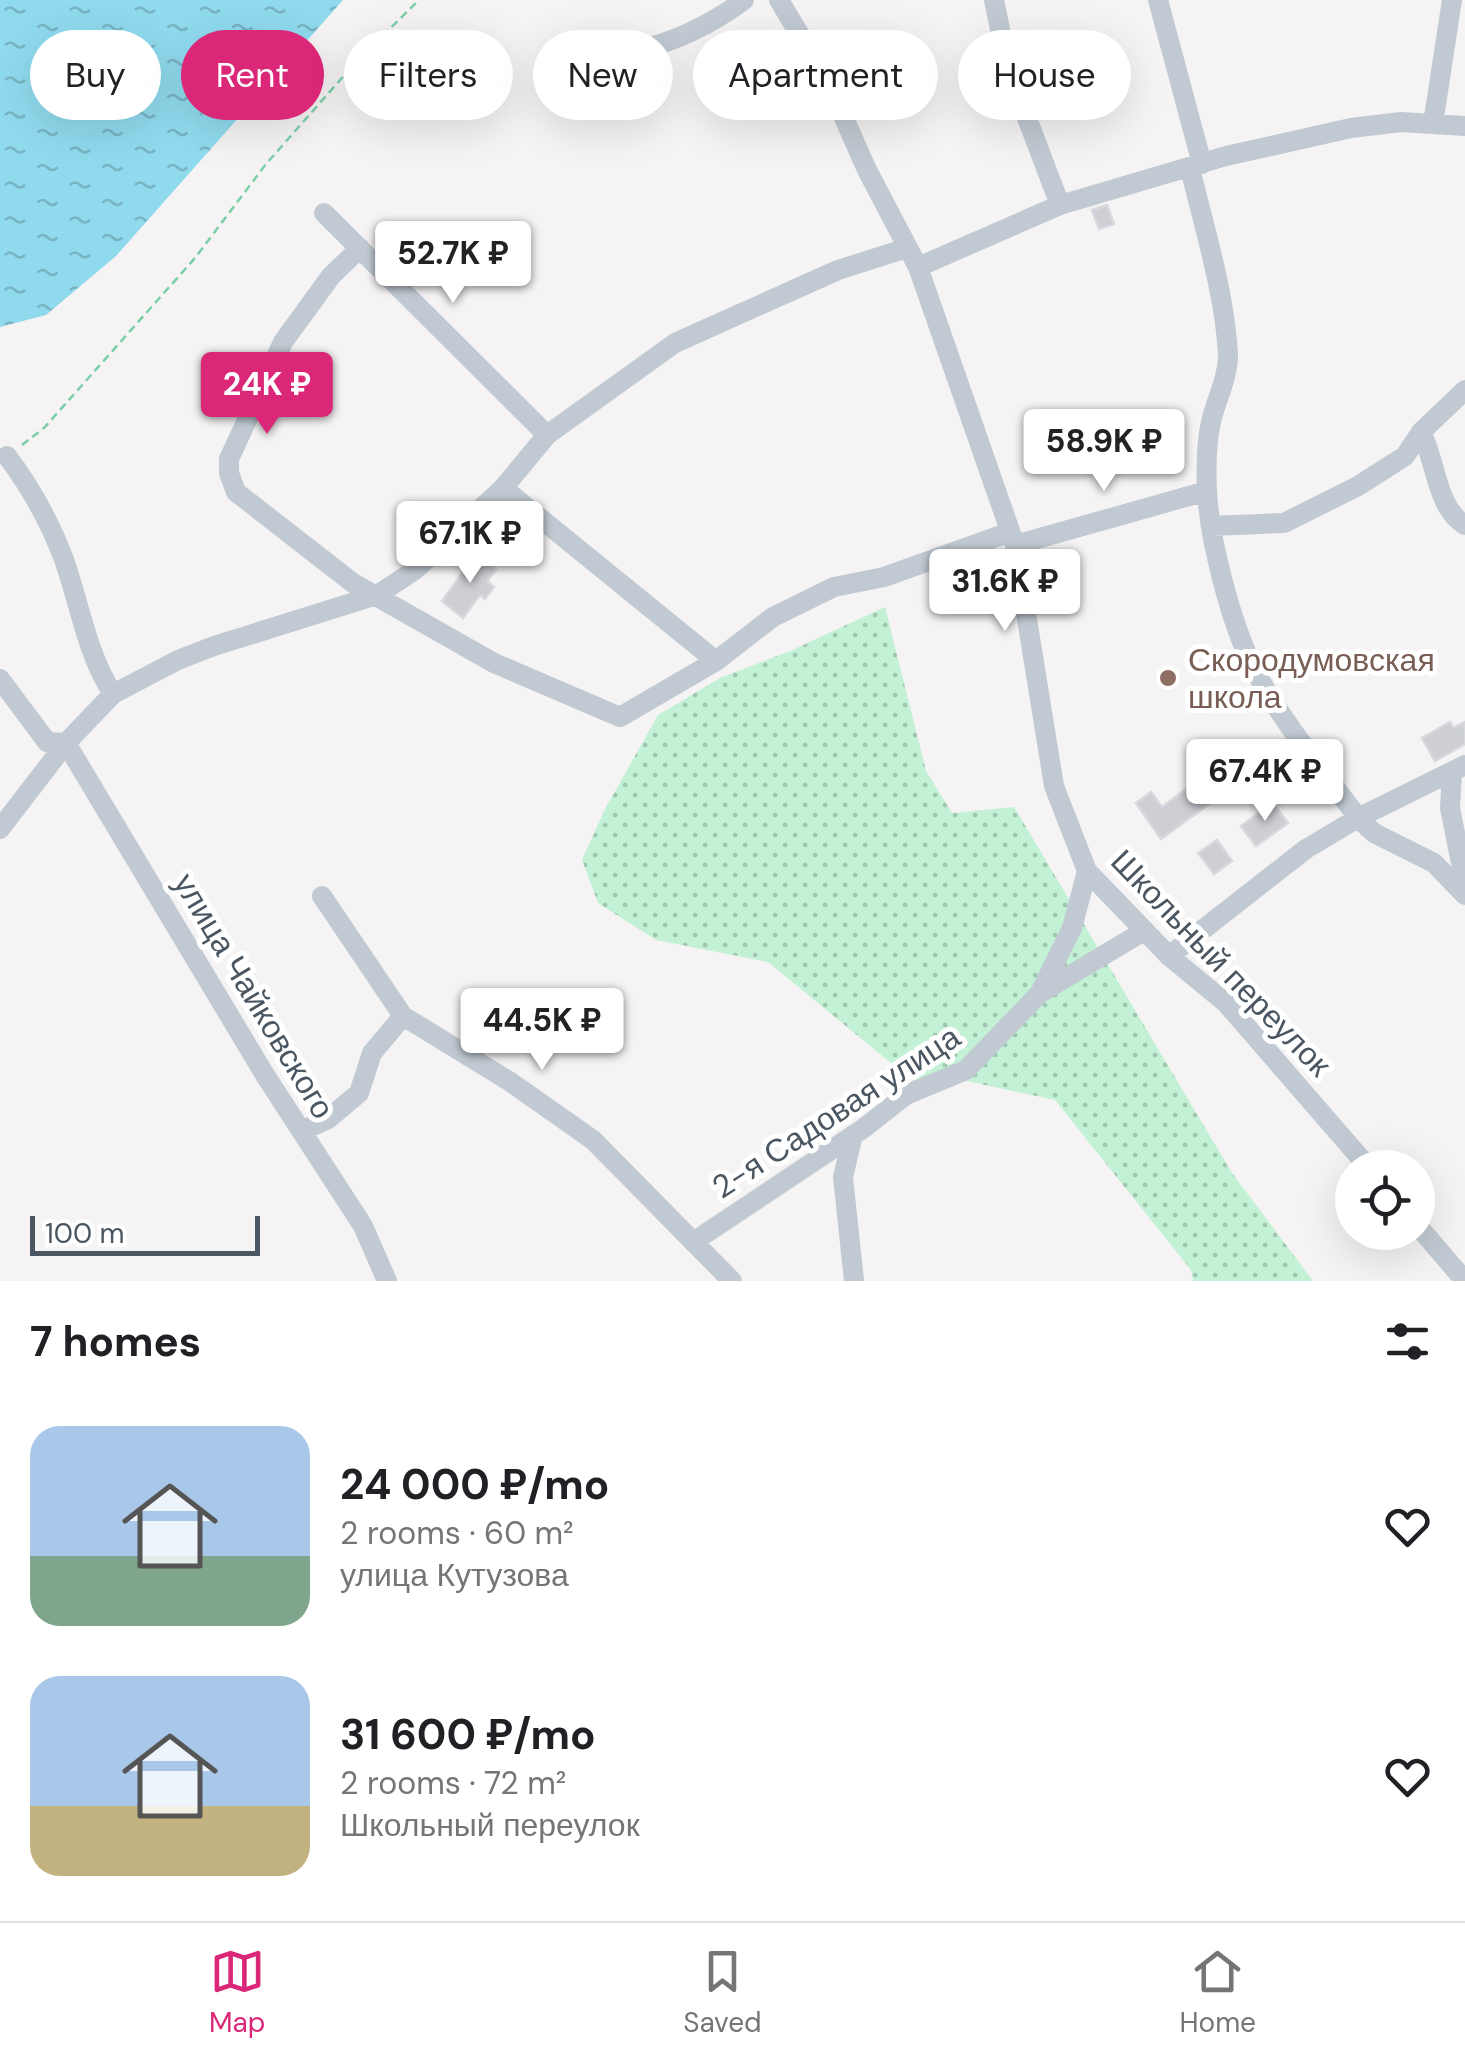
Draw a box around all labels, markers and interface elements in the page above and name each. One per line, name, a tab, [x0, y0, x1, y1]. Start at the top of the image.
chip: Buy	[30, 30, 161, 120]
chip: Rent	[181, 30, 324, 120]
chip: Filters	[344, 30, 513, 120]
chip: New	[533, 30, 673, 120]
chip: Apartment	[693, 30, 938, 120]
chip: House	[958, 30, 1131, 120]
pin: 52.7K ₽	[361, 221, 545, 306]
text: 52.7K ₽	[397, 232, 509, 274]
pin: 24K ₽	[197, 352, 337, 437]
text: 24K ₽	[223, 363, 311, 405]
pin: 58.9K ₽	[1012, 409, 1196, 494]
text: 58.9K ₽	[1046, 420, 1162, 462]
pin: 67.1K ₽	[378, 501, 562, 586]
text: 67.1K ₽	[418, 512, 522, 554]
pin: 31.6K ₽	[913, 549, 1097, 634]
text: 31.6K ₽	[951, 560, 1059, 602]
place label: Скородумовская школа	[1188, 639, 1435, 718]
marker: Скородумовская школа	[1157, 667, 1179, 689]
pin: 67.4K ₽	[1173, 739, 1357, 824]
text: 67.4K ₽	[1208, 750, 1322, 792]
street label: Школьный переулок	[1102, 841, 1341, 1086]
street label: улица Чайковского	[164, 866, 344, 1126]
pin: 44.5K ₽	[450, 988, 634, 1073]
text: 44.5K ₽	[483, 999, 601, 1041]
street label: 2-я Садовая улица	[704, 1016, 968, 1208]
map controls	[1335, 1150, 1435, 1250]
button: locate	[1335, 1150, 1435, 1250]
scale bar	[30, 1211, 260, 1256]
text: 100 m	[45, 1215, 124, 1252]
text: 7 homes	[30, 1314, 201, 1369]
icon: filters	[1380, 1314, 1435, 1369]
text: 24 000 ₽/mo	[340, 1457, 609, 1512]
icon: home	[110, 1466, 230, 1586]
icon: heart	[1380, 1499, 1435, 1554]
text: 2 rooms · 60 m²	[340, 1512, 574, 1554]
text: улица Кутузова	[340, 1554, 569, 1596]
text: 31 600 ₽/mo	[340, 1707, 596, 1762]
icon: home	[110, 1716, 230, 1836]
icon: heart	[1380, 1749, 1435, 1804]
text: 2 rooms · 72 m²	[340, 1762, 566, 1804]
text: Школьный переулок	[340, 1804, 640, 1846]
tab: Map	[209, 1944, 265, 2041]
tab: Saved	[683, 1944, 762, 2041]
tab: Home	[1180, 1944, 1256, 2041]

